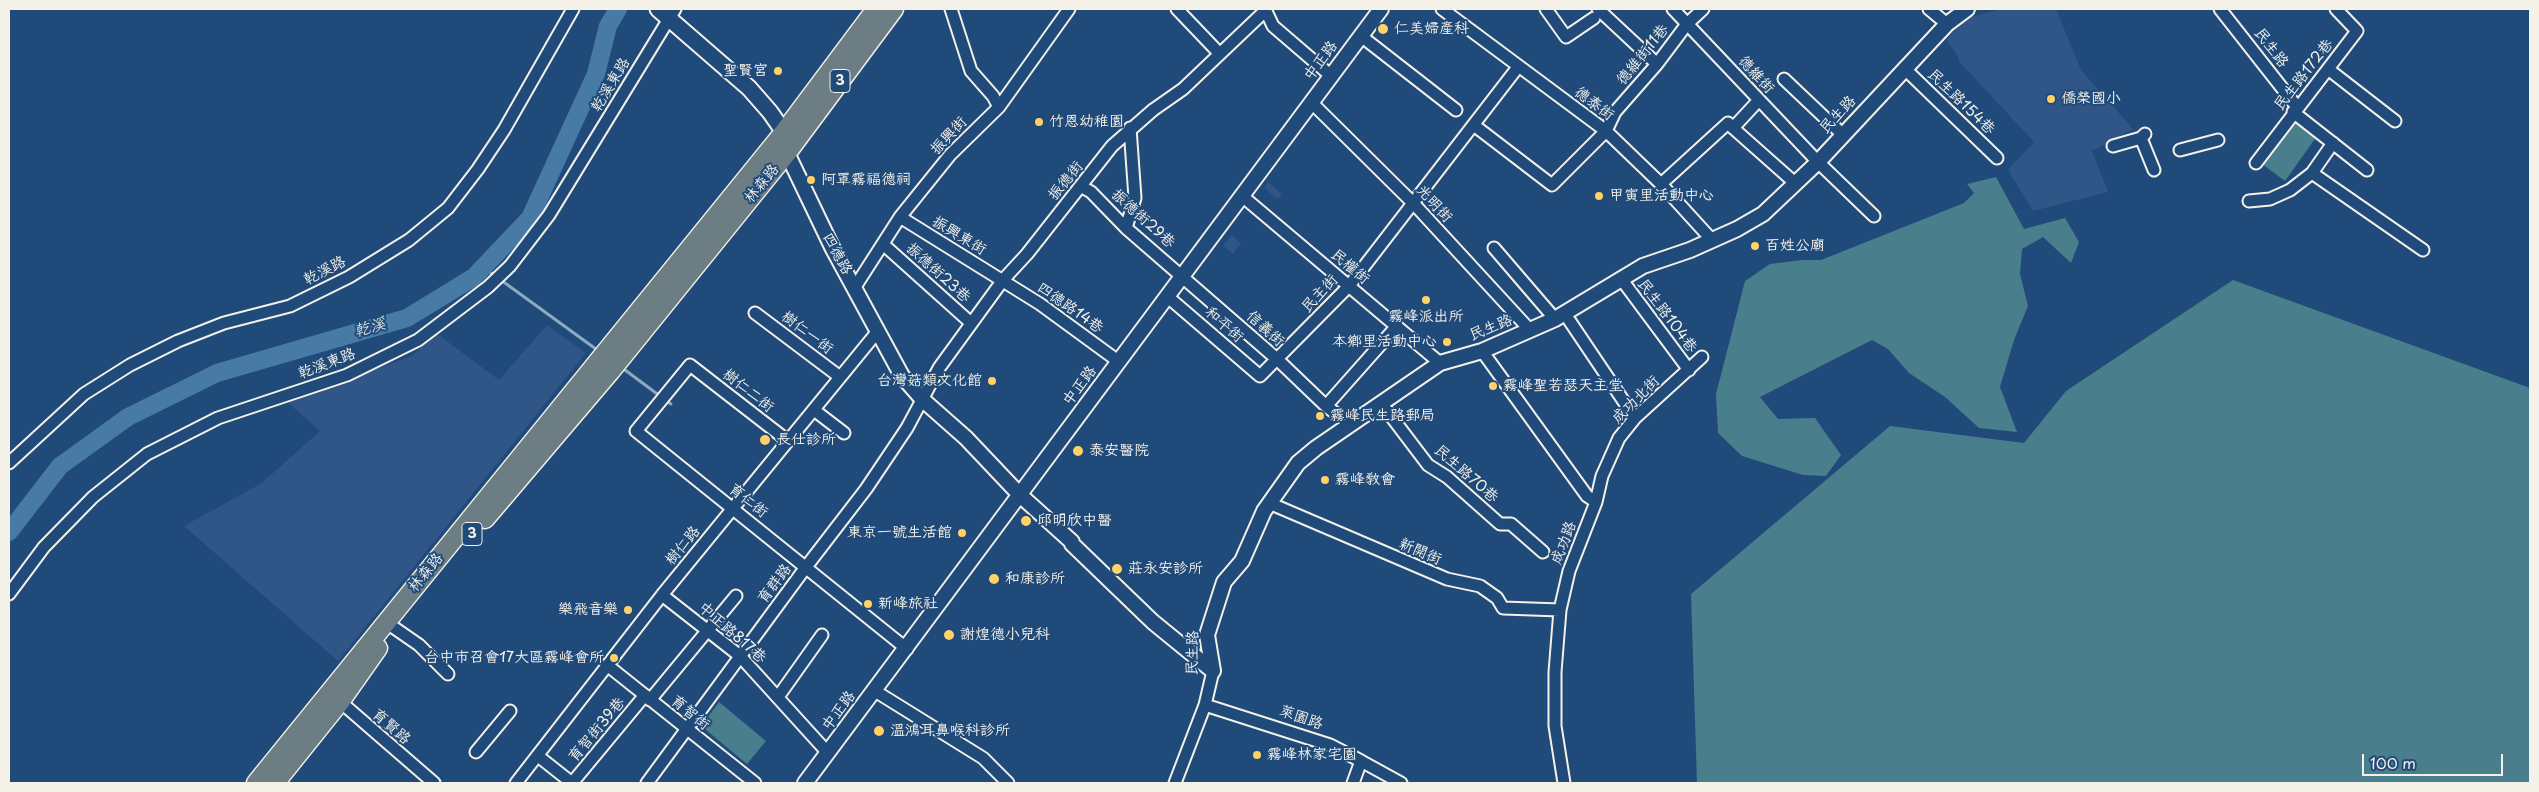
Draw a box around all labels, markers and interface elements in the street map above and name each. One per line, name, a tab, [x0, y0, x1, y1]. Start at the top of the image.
place label: 仁美婦產科	[1394, 20, 1469, 38]
street label: 德維街11巷	[1613, 21, 1673, 89]
marker: 仁美婦產科	[1376, 22, 1390, 36]
street label: 民生路	[2250, 25, 2292, 71]
street label: 民生路172巷	[2271, 36, 2337, 114]
street label: 中正路	[1300, 38, 1342, 84]
street label: 德維街	[1734, 52, 1778, 98]
street label: 乾溪東路	[588, 55, 634, 115]
place label: 聖賢宮	[723, 62, 768, 80]
marker: 聖賢宮	[772, 65, 784, 77]
street label: 民生路154巷	[1924, 66, 1998, 138]
road number: 3	[830, 70, 850, 92]
street label: 德泰街	[1571, 83, 1617, 125]
place label: 僑榮國小	[2061, 90, 2121, 108]
street label: 民生路	[1816, 92, 1860, 138]
marker: 僑榮國小	[2045, 93, 2057, 105]
street label: 振興街	[927, 113, 971, 159]
place label: 竹恩幼稚園	[1049, 113, 1124, 131]
marker: 竹恩幼稚園	[1033, 116, 1045, 128]
street label: 振德街	[1045, 158, 1087, 204]
street label: 林森路	[741, 161, 783, 207]
place label: 阿罩霧福德祠	[821, 171, 911, 189]
marker: 阿罩霧福德祠	[805, 174, 817, 186]
street label: 光明街	[1412, 181, 1456, 227]
street label: 振德街29巷	[1108, 186, 1178, 252]
place label: 甲寅里活動中心	[1609, 187, 1714, 205]
marker: 甲寅里活動中心	[1593, 190, 1605, 202]
street label: 振興東街	[929, 213, 989, 259]
street label: 四德路	[818, 230, 856, 278]
place label: 百姓公廟	[1765, 237, 1825, 255]
street label: 振德街23巷	[902, 239, 974, 307]
marker: 百姓公廟	[1749, 240, 1761, 252]
street label: 民權街	[1327, 246, 1373, 288]
street label: 乾溪路	[301, 253, 349, 289]
street label: 民主街	[1298, 271, 1342, 317]
street label: 民生路104巷	[1633, 276, 1701, 356]
street label: 四德路14巷	[1033, 279, 1107, 337]
marker: 霧峰派出所	[1420, 294, 1432, 306]
street label: 和平街	[1201, 303, 1247, 347]
street label: 信義街	[1242, 307, 1288, 351]
street label: 樹仁一街	[778, 308, 836, 358]
place label: 霧峰派出所	[1389, 308, 1463, 326]
street label: 民生路	[1467, 311, 1515, 345]
water label: 乾溪	[352, 314, 388, 342]
place label: 本鄉里活動中心	[1332, 333, 1437, 351]
marker: 本鄉里活動中心	[1441, 336, 1453, 348]
street label: 乾溪東路	[296, 345, 358, 383]
street label: 中正路	[1059, 363, 1101, 409]
street label: 樹仁二街	[719, 365, 777, 417]
place label: 台灣菇類文化館	[877, 372, 982, 390]
street label: 成功北街	[1608, 372, 1664, 428]
marker: 台灣菇類文化館	[986, 375, 998, 387]
place label: 霧峰聖若瑟天主堂	[1503, 377, 1623, 395]
marker: 霧峰聖若瑟天主堂	[1487, 380, 1499, 392]
place label: 霧峰民生路郵局	[1330, 407, 1435, 425]
marker: 霧峰民生路郵局	[1314, 410, 1326, 422]
place label: 長仕診所	[776, 431, 836, 449]
marker: 長仕診所	[758, 433, 772, 447]
street label: 民生路70巷	[1430, 441, 1502, 507]
place label: 泰安醫院	[1089, 442, 1149, 460]
marker: 泰安醫院	[1071, 444, 1085, 458]
place label: 霧峰教會	[1335, 471, 1395, 489]
marker: 霧峰教會	[1319, 474, 1331, 486]
street label: 育仁街	[725, 480, 771, 522]
place label: 邱明欣中醫	[1037, 512, 1112, 530]
marker: 邱明欣中醫	[1019, 514, 1033, 528]
street label: 成功路	[1548, 519, 1580, 567]
road number: 3	[462, 522, 482, 546]
street label: 樹仁路	[662, 523, 704, 569]
place label: 東京一號生活館	[847, 524, 952, 542]
marker: 東京一號生活館	[956, 527, 968, 539]
street label: 新開街	[1396, 535, 1444, 569]
street label: 林森路	[405, 550, 447, 596]
place label: 莊永安診所	[1128, 560, 1203, 578]
street label: 育群路	[754, 561, 796, 607]
marker: 莊永安診所	[1110, 562, 1124, 576]
place label: 和康診所	[1005, 570, 1065, 588]
marker: 和康診所	[987, 572, 1001, 586]
place label: 新峰旅社	[878, 595, 938, 613]
marker: 新峰旅社	[862, 598, 874, 610]
street label: 中正路817巷	[694, 599, 770, 667]
place label: 樂飛音樂	[558, 601, 618, 619]
marker: 樂飛音樂	[622, 604, 634, 616]
place label: 謝煌德小兒科	[960, 626, 1050, 644]
marker: 謝煌德小兒科	[942, 628, 956, 642]
street label: 民生路	[1184, 630, 1202, 676]
place label: 台中市召會17大區霧峰會所	[424, 649, 604, 667]
marker: 台中市召會17大區霧峰會所	[608, 652, 620, 664]
street label: 中正路	[818, 688, 860, 734]
street label: 育智街	[667, 692, 713, 734]
street label: 育智街39巷	[565, 694, 629, 766]
street label: 萊園路	[1277, 702, 1325, 734]
street label: 育賢路	[368, 705, 414, 749]
place label: 溫鴻耳鼻喉科診所	[890, 722, 1010, 740]
marker: 溫鴻耳鼻喉科診所	[872, 724, 886, 738]
scale bar	[2364, 744, 2505, 776]
place label: 霧峰林家宅園	[1267, 746, 1357, 764]
marker: 霧峰林家宅園	[1251, 749, 1263, 761]
text: 100 m	[2370, 751, 2416, 774]

